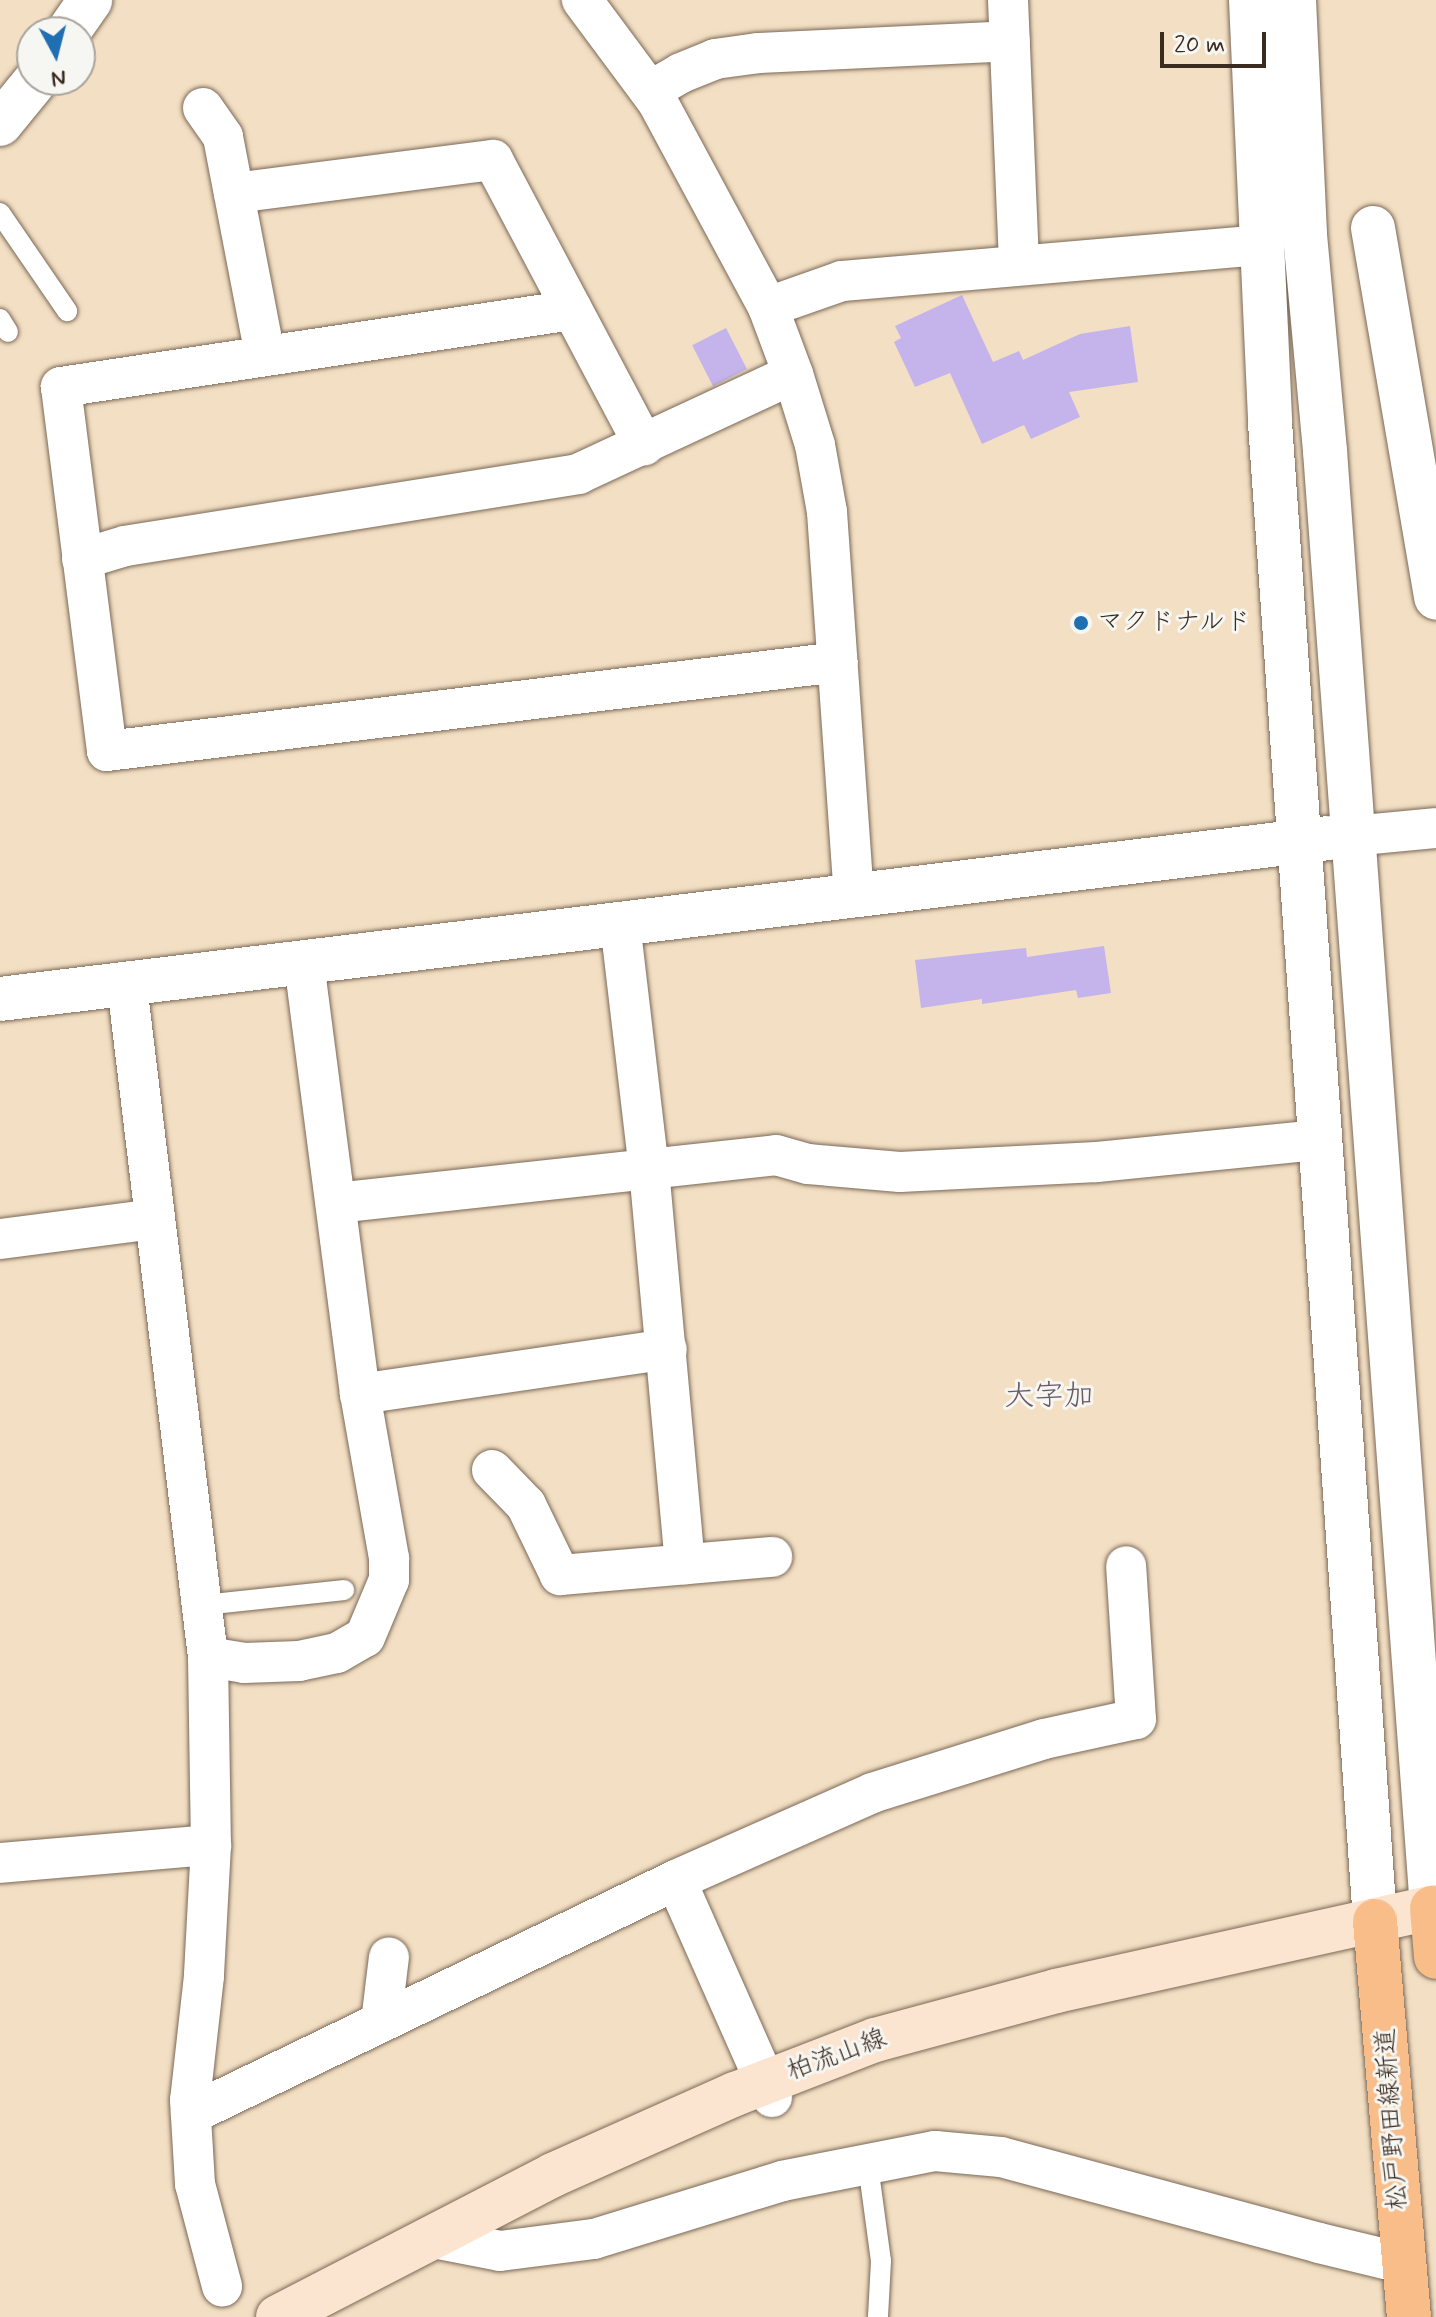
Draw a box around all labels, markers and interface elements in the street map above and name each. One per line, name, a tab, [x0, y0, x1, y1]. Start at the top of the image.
north arrow	[16, 16, 96, 96]
scale bar	[1164, 16, 1270, 66]
text: 20 m	[1174, 30, 1225, 61]
text: N	[50, 63, 68, 93]
place label: マクドナルド	[1097, 607, 1253, 639]
marker: マクドナルド	[1072, 614, 1090, 632]
district label: 大字加	[1004, 1379, 1094, 1415]
street label: 柏流山線	[783, 2024, 891, 2088]
street label: 松戸野田線新道	[1371, 2027, 1415, 2211]

